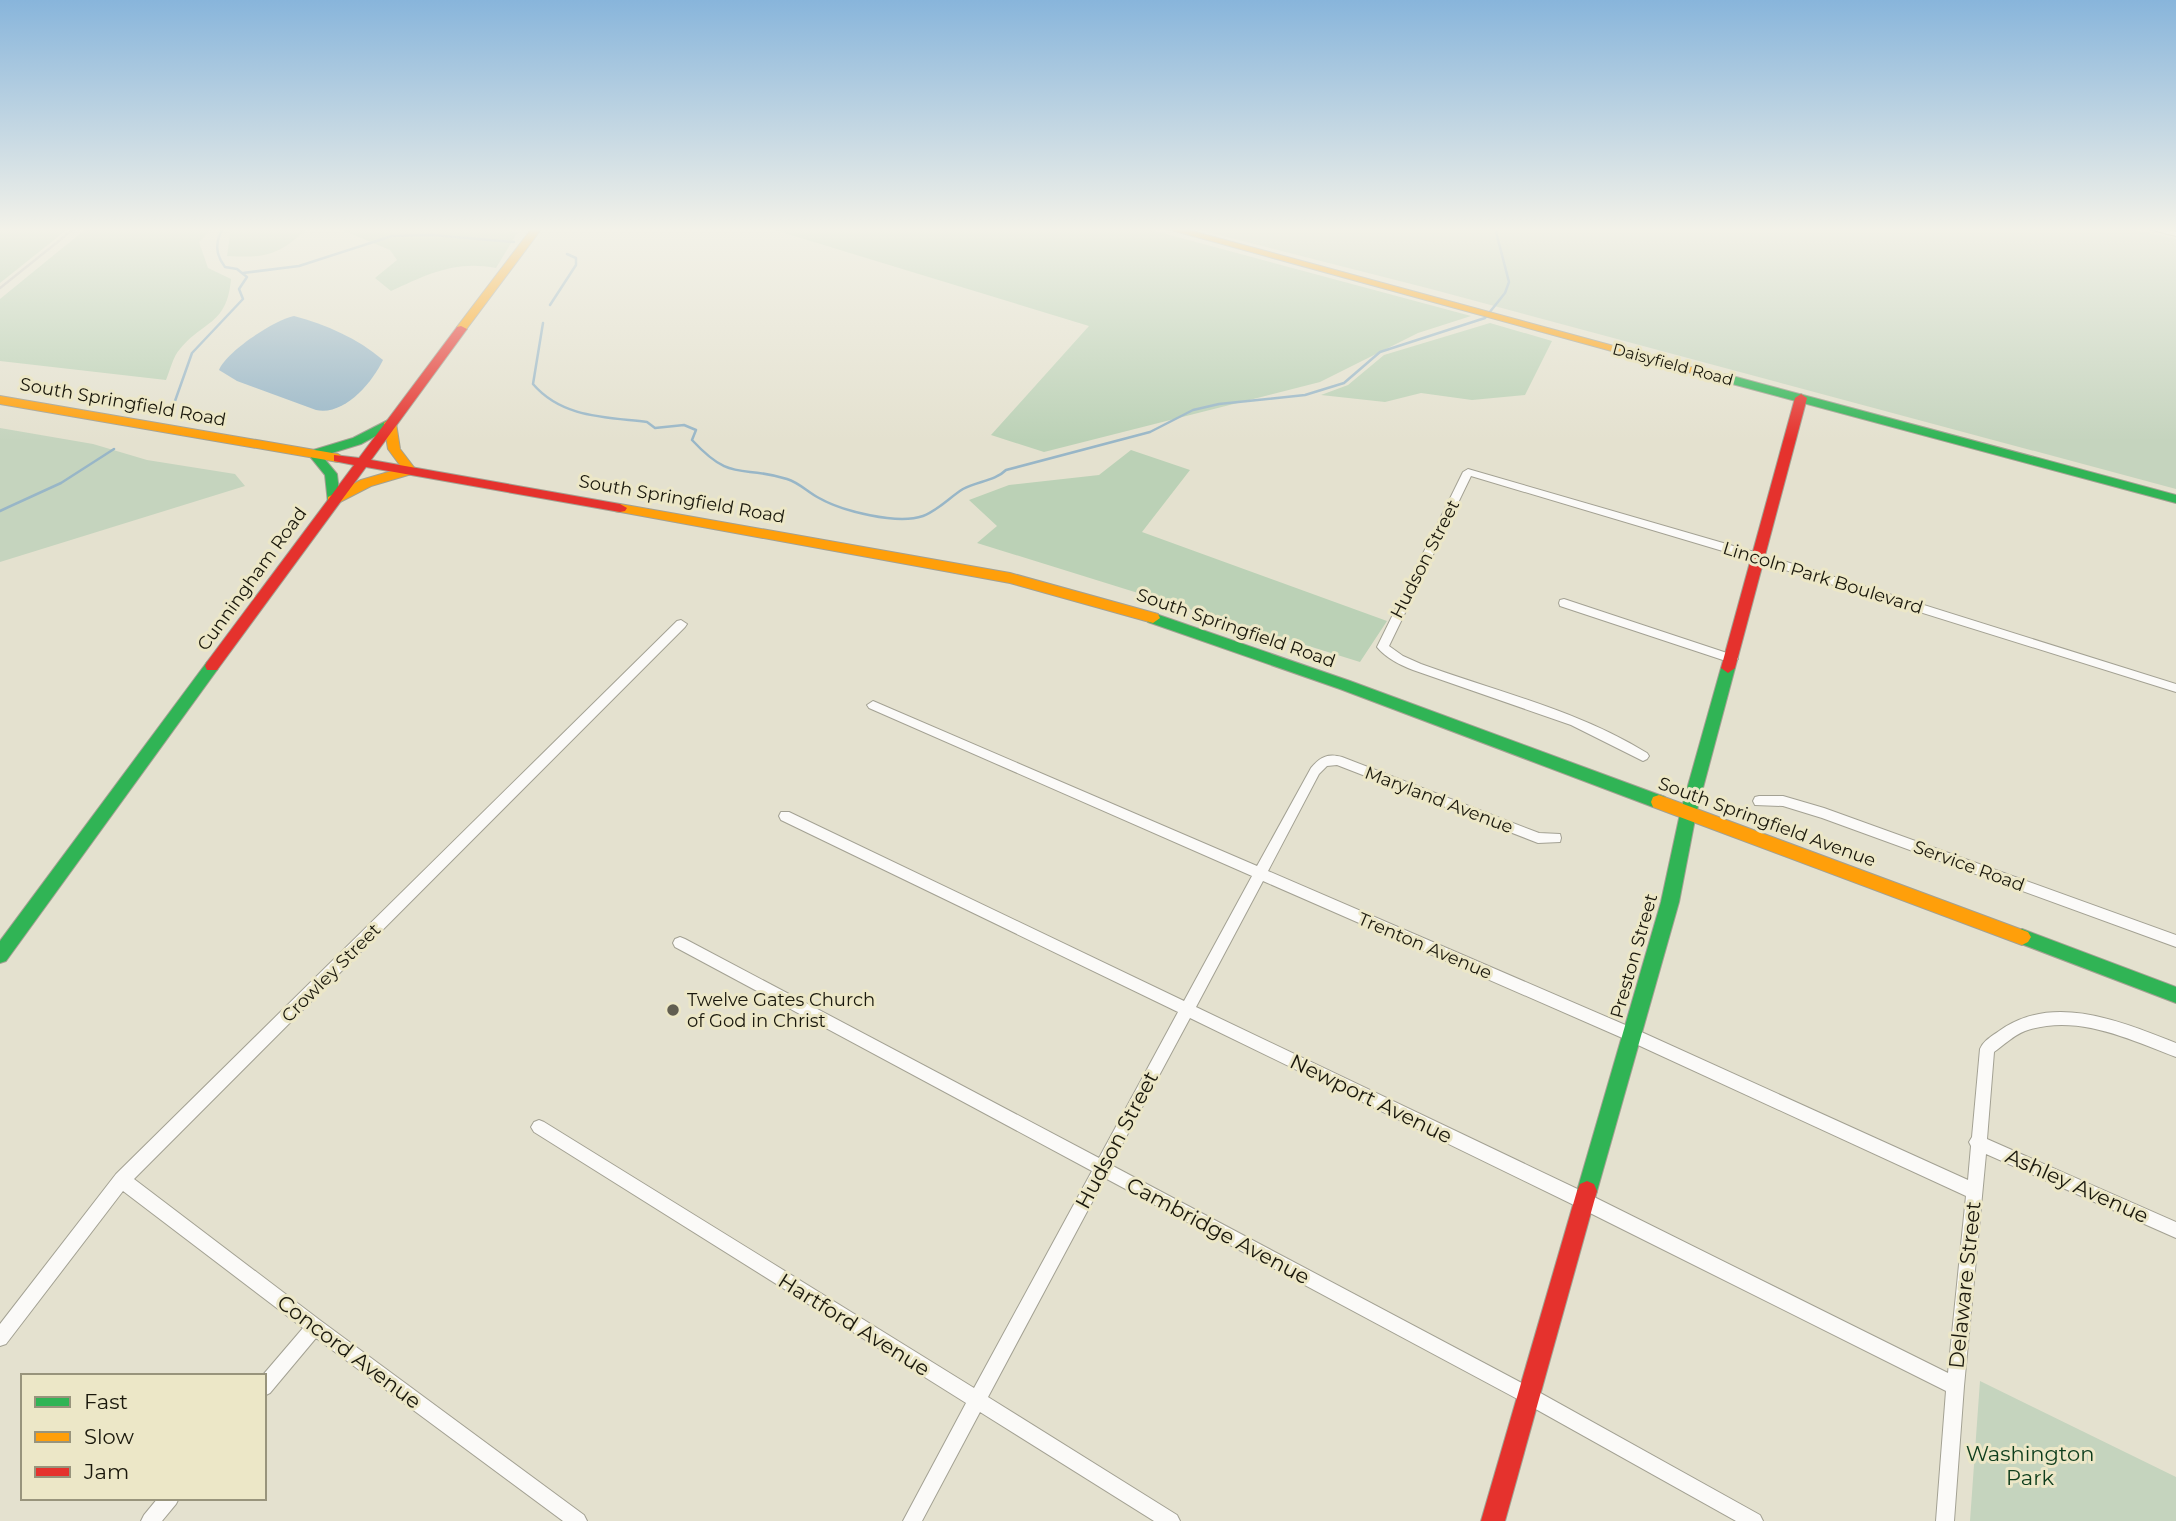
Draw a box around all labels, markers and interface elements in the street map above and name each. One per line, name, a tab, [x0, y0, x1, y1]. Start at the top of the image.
street label: Daisyfield Road	[1610, 339, 1735, 390]
street label: South Springfield Road	[18, 373, 228, 431]
street label: South Springfield Road	[577, 470, 787, 528]
street label: Hudson Street	[1386, 496, 1464, 622]
street label: Cunningham Road	[193, 503, 311, 655]
street label: Lincoln Park Boulevard	[1720, 537, 1926, 619]
street label: South Springfield Road	[1134, 584, 1338, 672]
street label: Maryland Avenue	[1362, 762, 1516, 838]
street label: South Springfield Avenue	[1655, 772, 1879, 872]
street label: Service Road	[1910, 836, 2028, 896]
street label: Preston Street	[1606, 891, 1662, 1021]
street label: Trenton Avenue	[1355, 908, 1495, 984]
street label: Crowley Street	[277, 919, 385, 1027]
place label: Twelve Gates Church of God in Christ	[687, 989, 875, 1032]
marker: Twelve Gates Church of God in Christ	[665, 1002, 681, 1018]
street label: Newport Avenue	[1286, 1048, 1456, 1149]
street label: Hudson Street	[1070, 1067, 1163, 1213]
street label: Ashley Avenue	[2002, 1143, 2153, 1228]
street label: Cambridge Avenue	[1122, 1172, 1314, 1289]
street label: Delaware Street	[1943, 1200, 1986, 1370]
street label: Hartford Avenue	[774, 1268, 935, 1381]
street label: Concord Avenue	[272, 1289, 426, 1414]
legend	[21, 1374, 266, 1500]
text: Fast	[84, 1389, 128, 1414]
text: Slow	[84, 1424, 134, 1449]
park label: Washington Park	[1966, 1441, 2094, 1490]
text: Jam	[83, 1459, 129, 1484]

